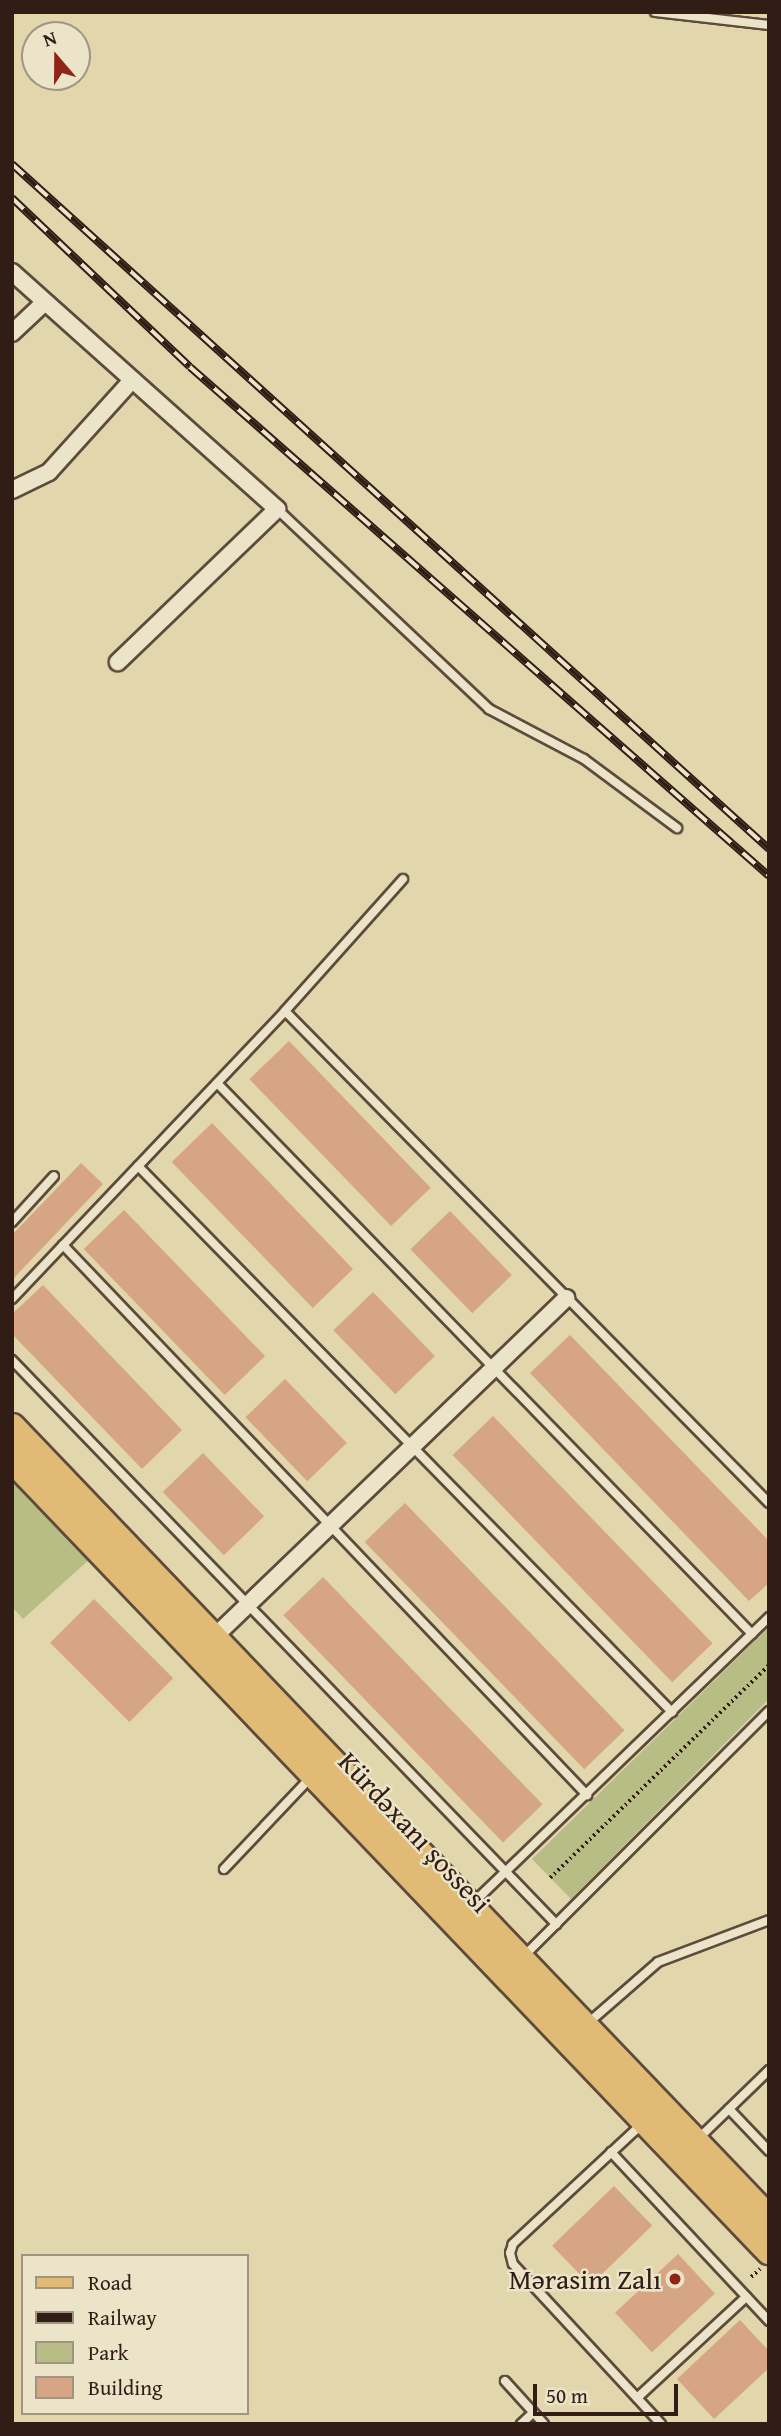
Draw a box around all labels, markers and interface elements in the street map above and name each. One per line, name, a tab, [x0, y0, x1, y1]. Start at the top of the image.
north arrow	[21, 21, 91, 91]
text: N	[39, 23, 60, 53]
street label: Kürdəxanı şossesi	[332, 1745, 498, 1919]
legend	[21, 2254, 248, 2415]
place label: Mərasim Zalı	[509, 2262, 661, 2296]
text: Road	[88, 2267, 132, 2298]
marker: Mərasim Zalı	[667, 2271, 683, 2287]
text: Railway	[88, 2302, 157, 2333]
text: Park	[88, 2337, 129, 2368]
scale bar	[536, 2370, 681, 2414]
text: Building	[88, 2372, 162, 2403]
text: 50 m	[546, 2380, 588, 2411]

